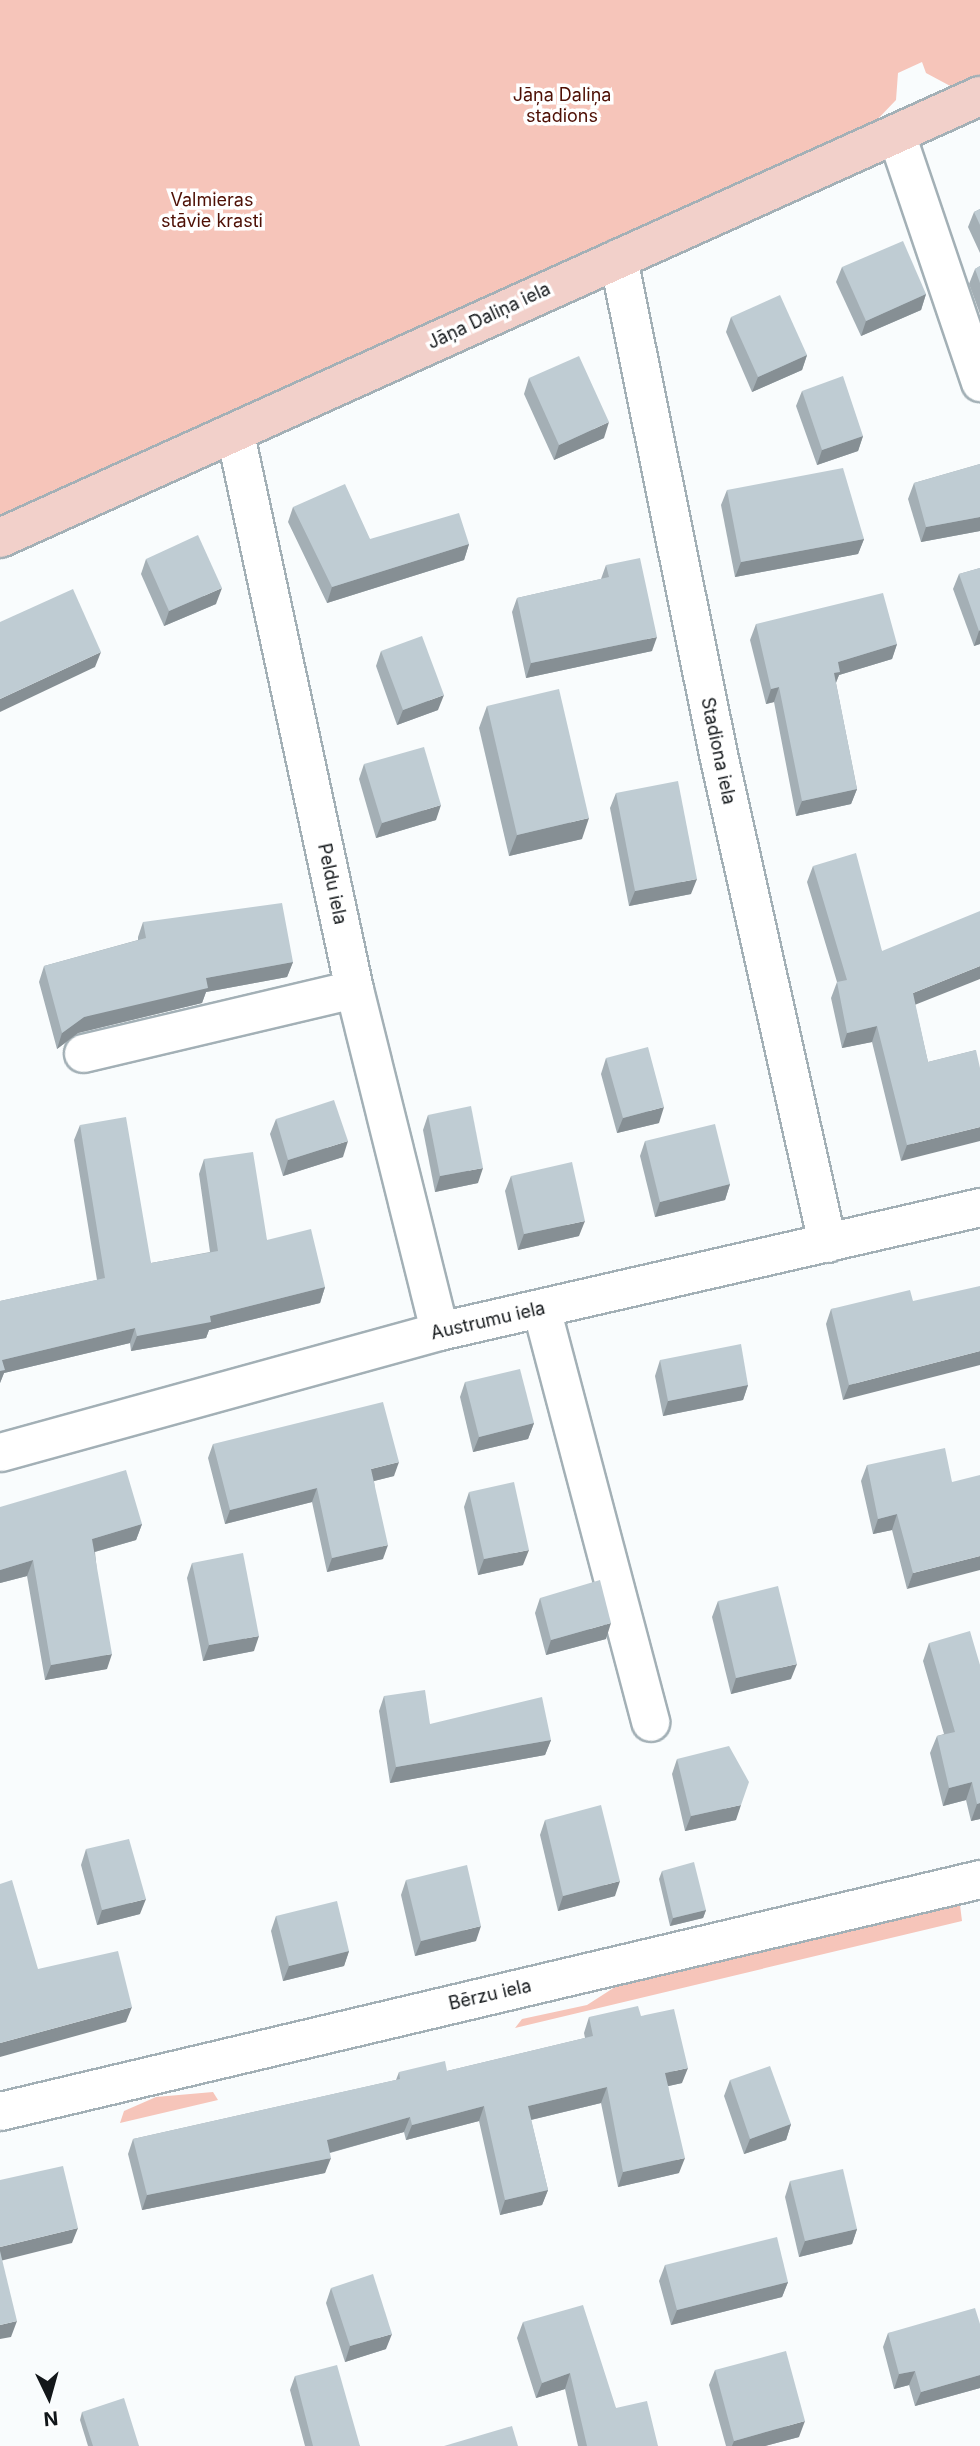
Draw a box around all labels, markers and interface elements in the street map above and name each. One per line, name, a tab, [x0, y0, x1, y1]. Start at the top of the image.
park label: Jāņa Daliņa stadions	[513, 85, 611, 128]
park label: Valmieras stāvie krasti	[161, 190, 263, 232]
street label: Jāņa Daliņa iela	[424, 278, 554, 354]
street label: Stadiona iela	[696, 695, 740, 807]
street label: Peldu iela	[313, 842, 351, 926]
street label: Austrumu iela	[429, 1297, 547, 1345]
street label: Bērzu iela	[447, 1975, 533, 2015]
north arrow	[14, 2362, 84, 2432]
text: N	[43, 2406, 59, 2431]

